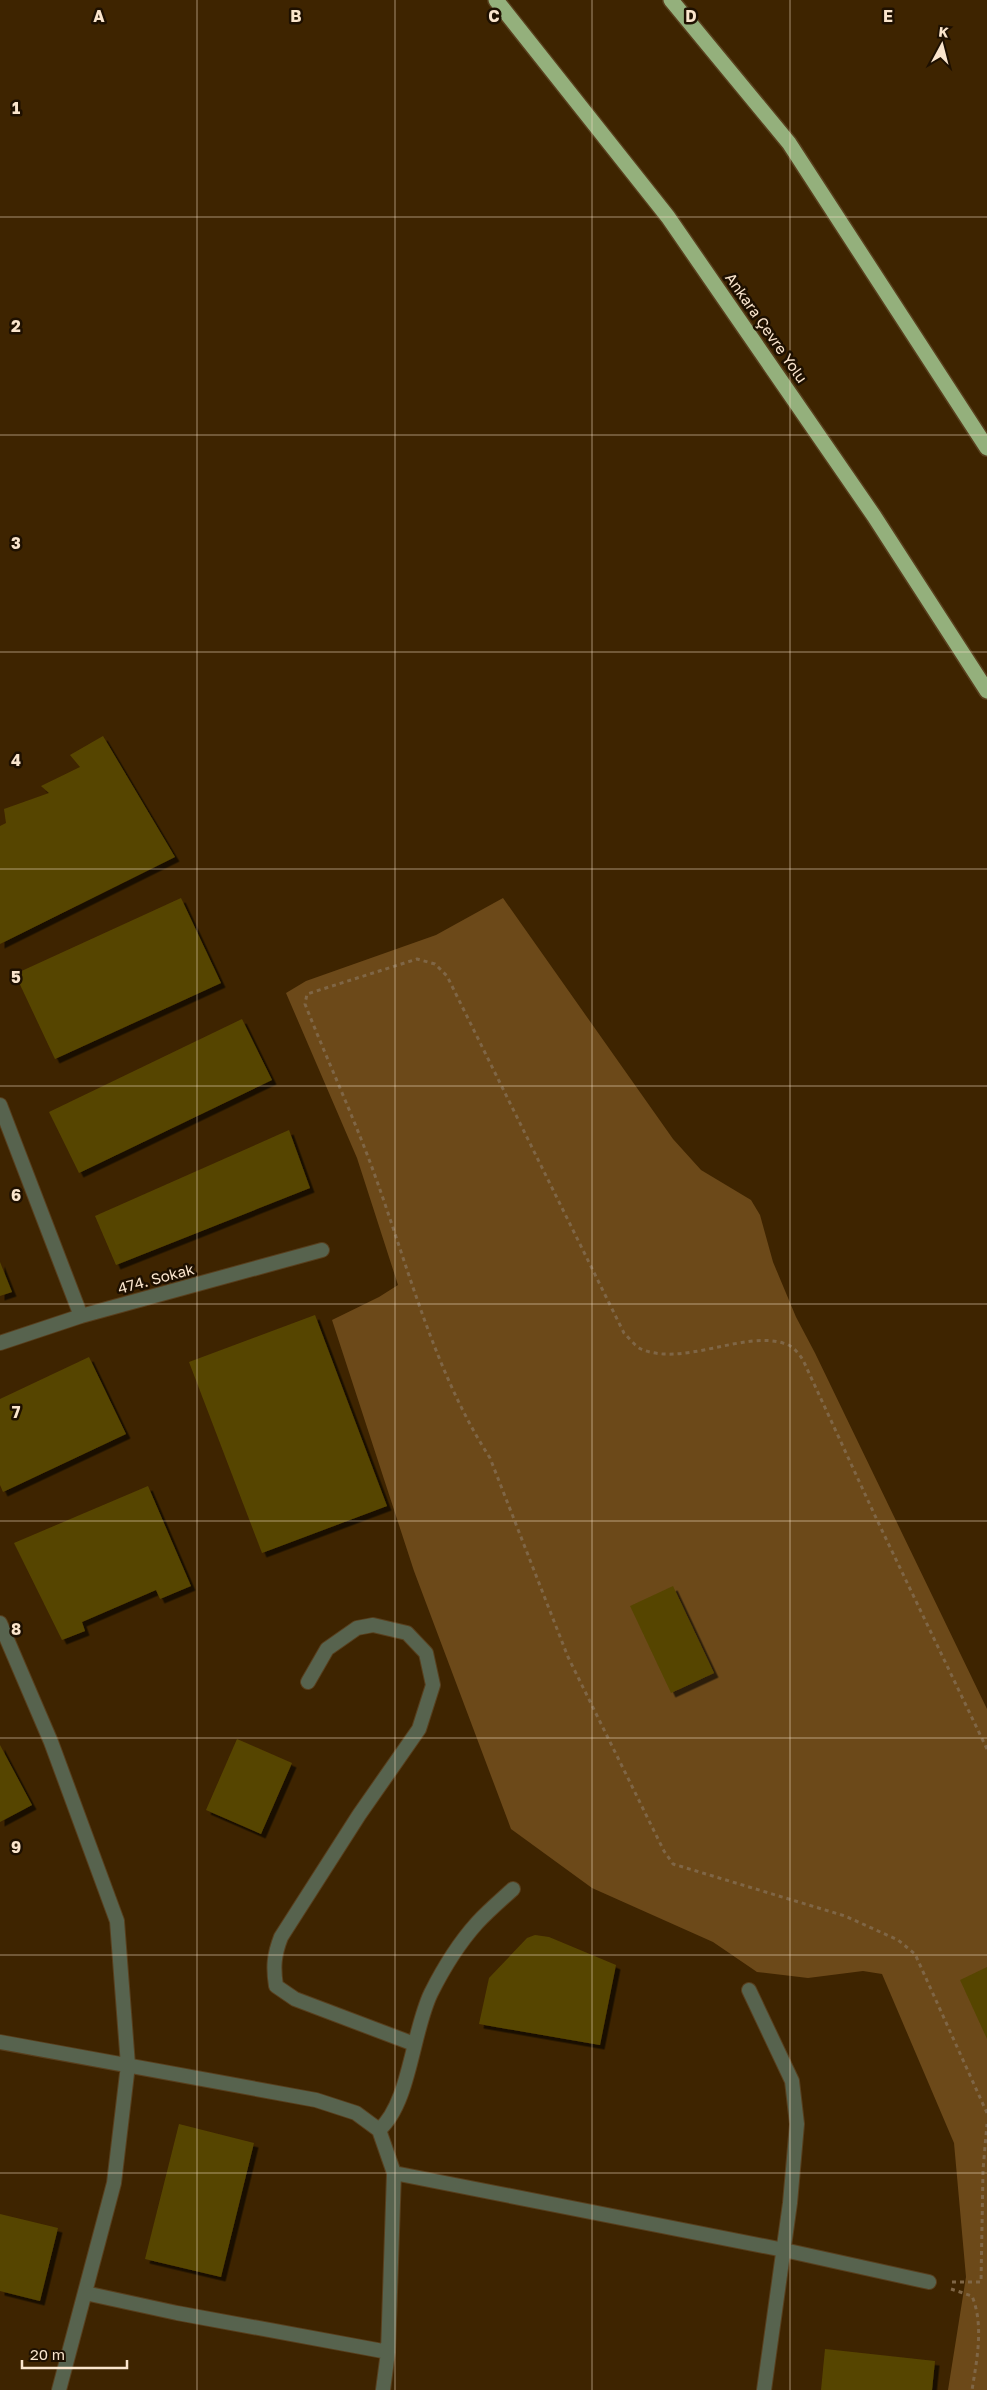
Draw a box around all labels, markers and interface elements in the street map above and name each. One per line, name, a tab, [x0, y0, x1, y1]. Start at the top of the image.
text: A	[93, 6, 105, 26]
text: B	[290, 6, 302, 26]
text: C	[488, 6, 500, 26]
text: D	[685, 6, 697, 26]
text: E	[883, 6, 893, 26]
north arrow	[917, 20, 967, 70]
text: K	[938, 23, 950, 41]
text: 1	[12, 98, 20, 118]
street label: Ankara Çevre Yolu	[722, 269, 812, 386]
text: 2	[11, 316, 21, 336]
text: 3	[11, 533, 21, 553]
text: 4	[11, 750, 21, 770]
text: 5	[11, 967, 21, 987]
text: 6	[11, 1185, 21, 1205]
street label: 474. Sokak	[116, 1259, 196, 1297]
text: 7	[12, 1402, 21, 1422]
text: 8	[11, 1619, 21, 1639]
text: 9	[11, 1837, 21, 1857]
scale bar	[22, 2338, 128, 2370]
text: 20 m	[30, 2345, 65, 2363]

